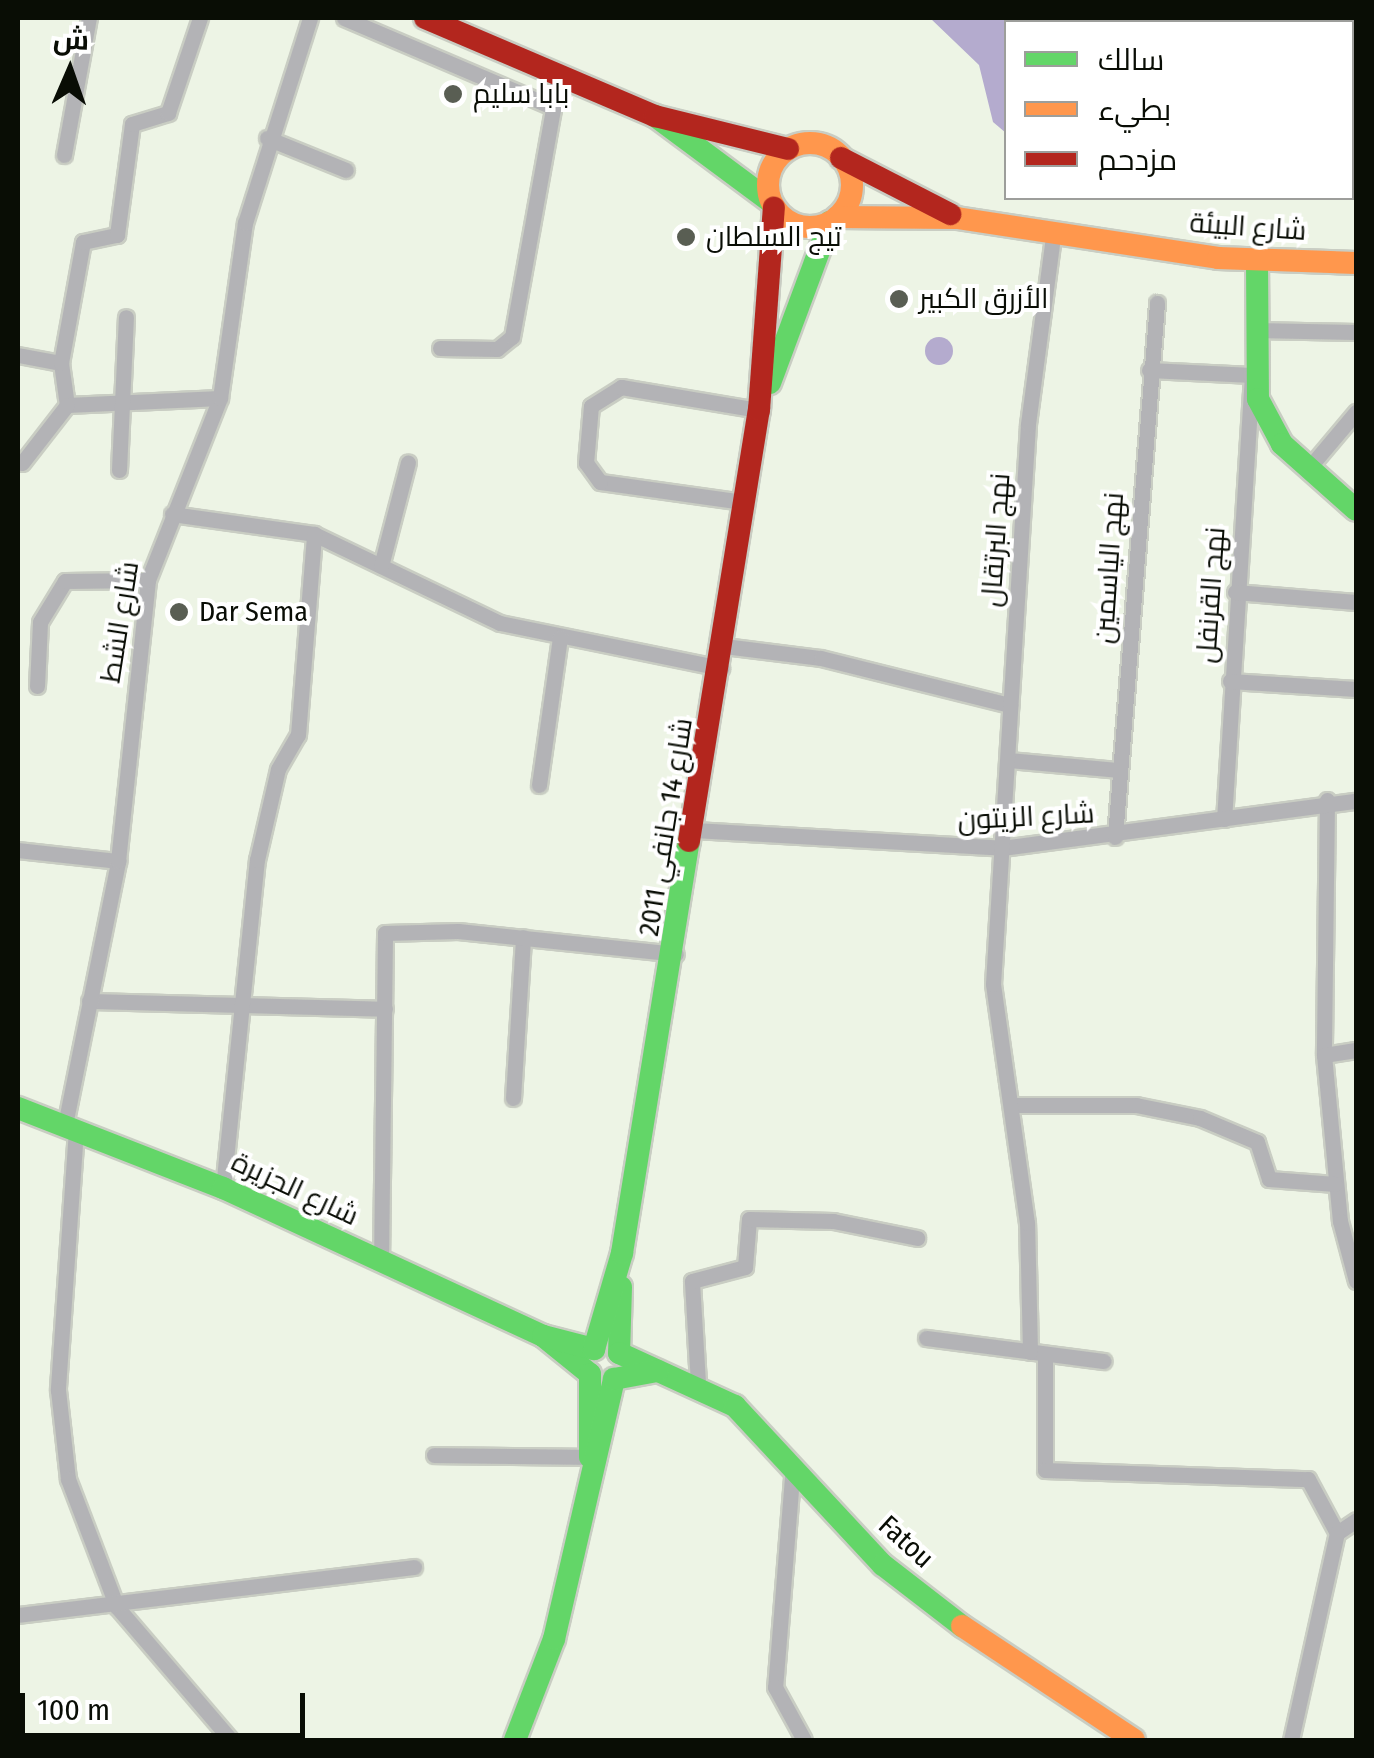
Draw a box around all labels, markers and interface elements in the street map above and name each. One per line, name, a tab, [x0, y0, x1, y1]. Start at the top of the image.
north arrow	[20, 20, 120, 120]
legend	[1004, 20, 1354, 200]
text: ش	[53, 22, 90, 57]
text: سالك	[1098, 42, 1164, 78]
place label: بابا سليم	[473, 77, 569, 111]
marker: بابا سليم	[442, 83, 464, 105]
text: بطيء	[1098, 92, 1171, 128]
text: مزدحم	[1098, 142, 1177, 178]
street label: شارع البيئة	[1189, 206, 1307, 248]
place label: تيج السلطان	[706, 220, 842, 254]
marker: تيج السلطان	[675, 226, 697, 248]
place label: الأزرق الكبير	[919, 282, 1049, 316]
marker: الأزرق الكبير	[888, 288, 910, 310]
street label: نهج البرتقال	[975, 472, 1017, 608]
street label: نهج الياسمين	[1087, 491, 1131, 645]
street label: نهج القرنفل	[1189, 526, 1233, 664]
street label: شارع الشط	[94, 559, 146, 685]
place label: Dar Sema	[199, 595, 308, 629]
marker: Dar Sema	[168, 601, 190, 623]
street label: شارع 14 جانفي 2011	[632, 716, 700, 938]
street label: شارع الزيتون	[957, 797, 1095, 837]
street label: شارع الجزيرة	[226, 1145, 364, 1233]
street label: Fatou	[872, 1509, 940, 1575]
scale bar	[25, 1673, 310, 1735]
text: 100 m	[37, 1692, 110, 1728]

